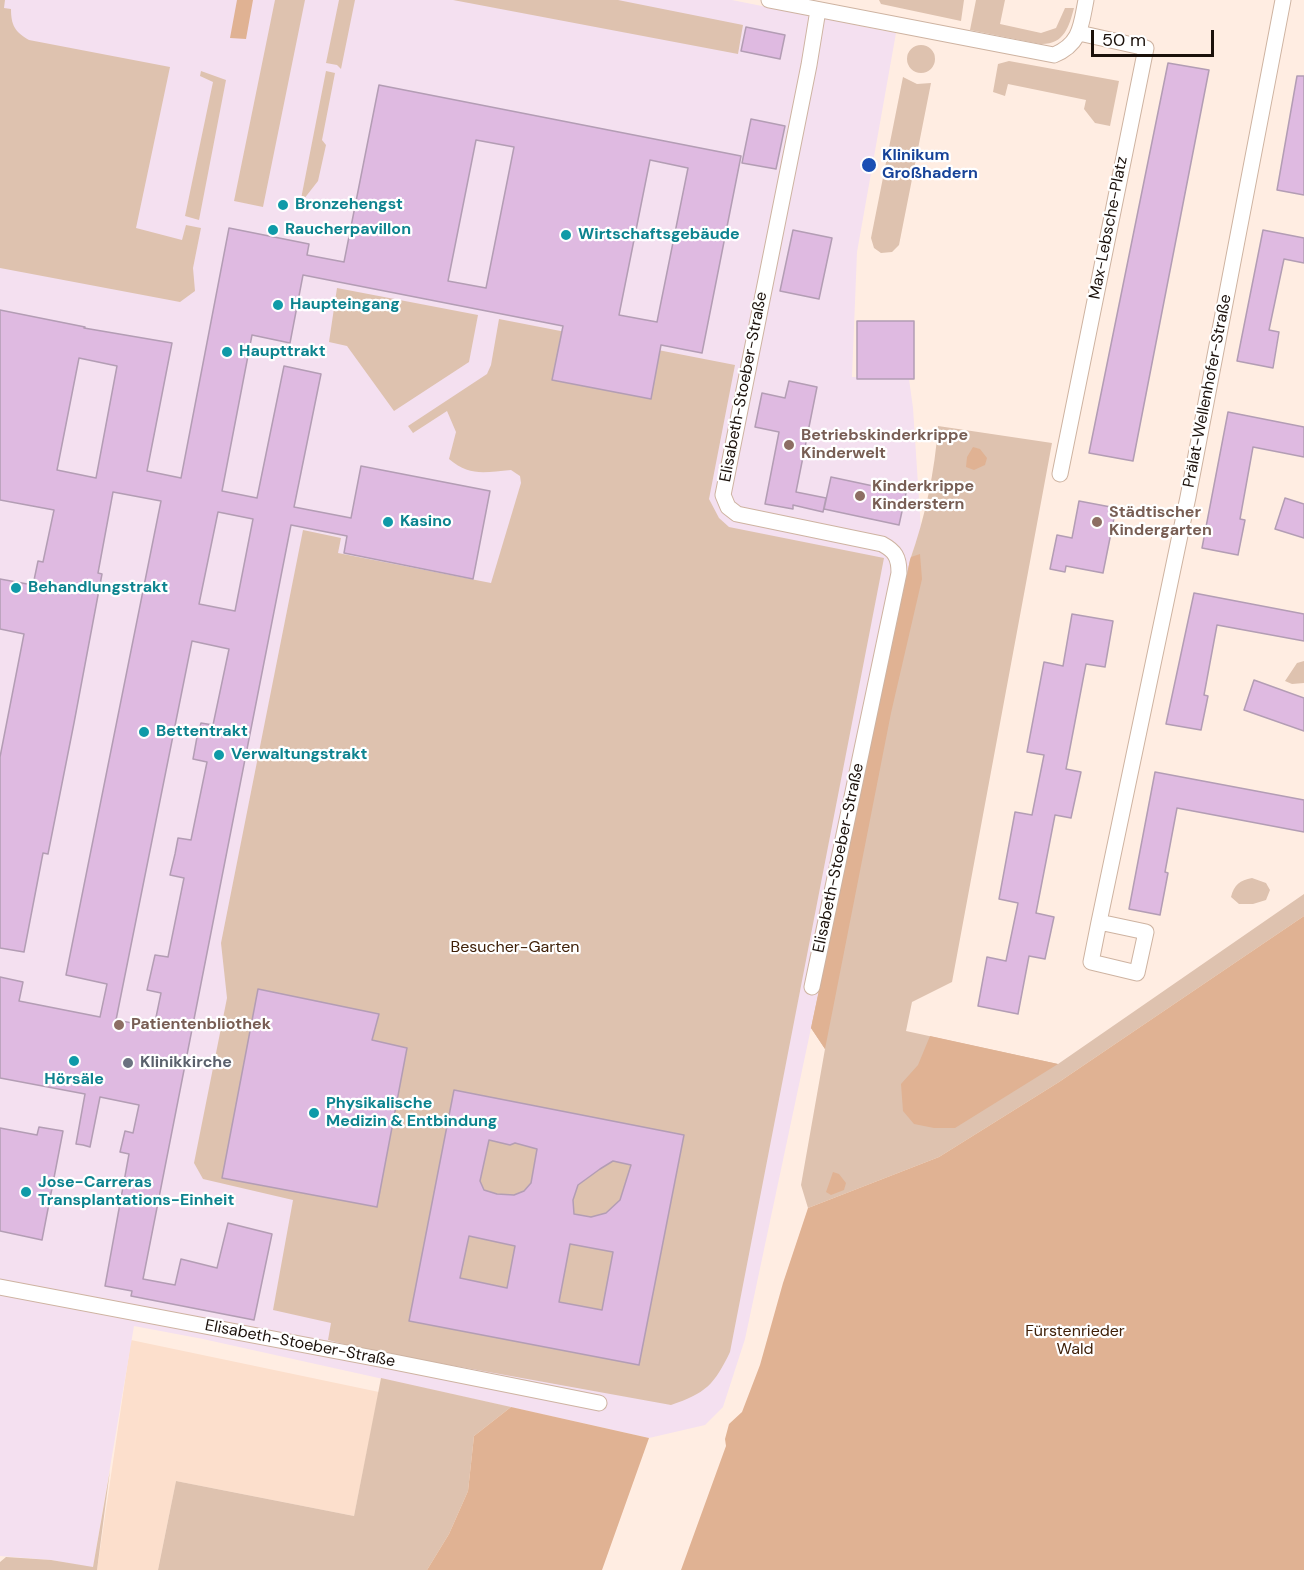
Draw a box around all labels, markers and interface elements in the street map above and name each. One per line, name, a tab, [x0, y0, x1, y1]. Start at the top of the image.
scale bar	[1094, 18, 1217, 56]
text: 50 m	[1102, 28, 1146, 52]
place label: Klinikum Großhadern	[882, 146, 978, 184]
street label: Max-Lebsche-Platz	[1086, 155, 1132, 301]
marker: Klinikum Großhadern	[860, 156, 878, 174]
place label: Bronzehengst	[295, 195, 403, 215]
marker: Bronzehengst	[276, 198, 290, 212]
place label: Raucherpavillon	[285, 220, 411, 240]
marker: Raucherpavillon	[266, 223, 280, 237]
place label: Wirtschaftsgebäude	[578, 225, 740, 245]
marker: Wirtschaftsgebäude	[559, 228, 573, 242]
street label: Elisabeth-Stoeber-Straße	[716, 290, 772, 484]
street label: Prälat-Wellenhofer-Straße	[1180, 293, 1236, 489]
place label: Haupteingang	[290, 295, 400, 315]
marker: Haupteingang	[271, 298, 285, 312]
place label: Haupttrakt	[239, 342, 326, 362]
marker: Haupttrakt	[220, 345, 234, 359]
place label: Betriebskinderkrippe Kinderwelt	[801, 426, 968, 464]
marker: Betriebskinderkrippe Kinderwelt	[782, 438, 796, 452]
place label: Kinderkrippe Kinderstern	[872, 477, 974, 515]
marker: Kinderkrippe Kinderstern	[853, 489, 867, 503]
place label: Städtischer Kindergarten	[1109, 503, 1212, 541]
place label: Kasino	[400, 512, 452, 532]
marker: Kasino	[381, 515, 395, 529]
marker: Städtischer Kindergarten	[1090, 515, 1104, 529]
place label: Behandlungstrakt	[28, 578, 168, 598]
marker: Behandlungstrakt	[9, 581, 23, 595]
place label: Bettentrakt	[156, 722, 248, 742]
marker: Bettentrakt	[137, 725, 151, 739]
place label: Verwaltungstrakt	[231, 745, 367, 765]
marker: Verwaltungstrakt	[212, 748, 226, 762]
street label: Elisabeth-Stoeber-Straße	[810, 761, 868, 955]
park label: Besucher-Garten	[450, 938, 580, 958]
place label: Patientenbliothek	[131, 1015, 271, 1035]
marker: Patientenbliothek	[112, 1018, 126, 1032]
place label: Klinikkirche	[140, 1053, 232, 1073]
marker: Hörsäle	[67, 1054, 81, 1068]
marker: Klinikkirche	[121, 1056, 135, 1070]
place label: Hörsäle	[44, 1070, 104, 1090]
place label: Physikalische Medizin & Entbindung	[326, 1094, 497, 1132]
marker: Physikalische Medizin & Entbindung	[307, 1106, 321, 1120]
place label: Jose-Carreras Transplantations-Einheit	[38, 1173, 234, 1211]
marker: Jose-Carreras Transplantations-Einheit	[19, 1185, 33, 1199]
street label: Elisabeth-Stoeber-Straße	[203, 1316, 397, 1372]
park label: Fürstenrieder Wald	[1025, 1322, 1125, 1360]

